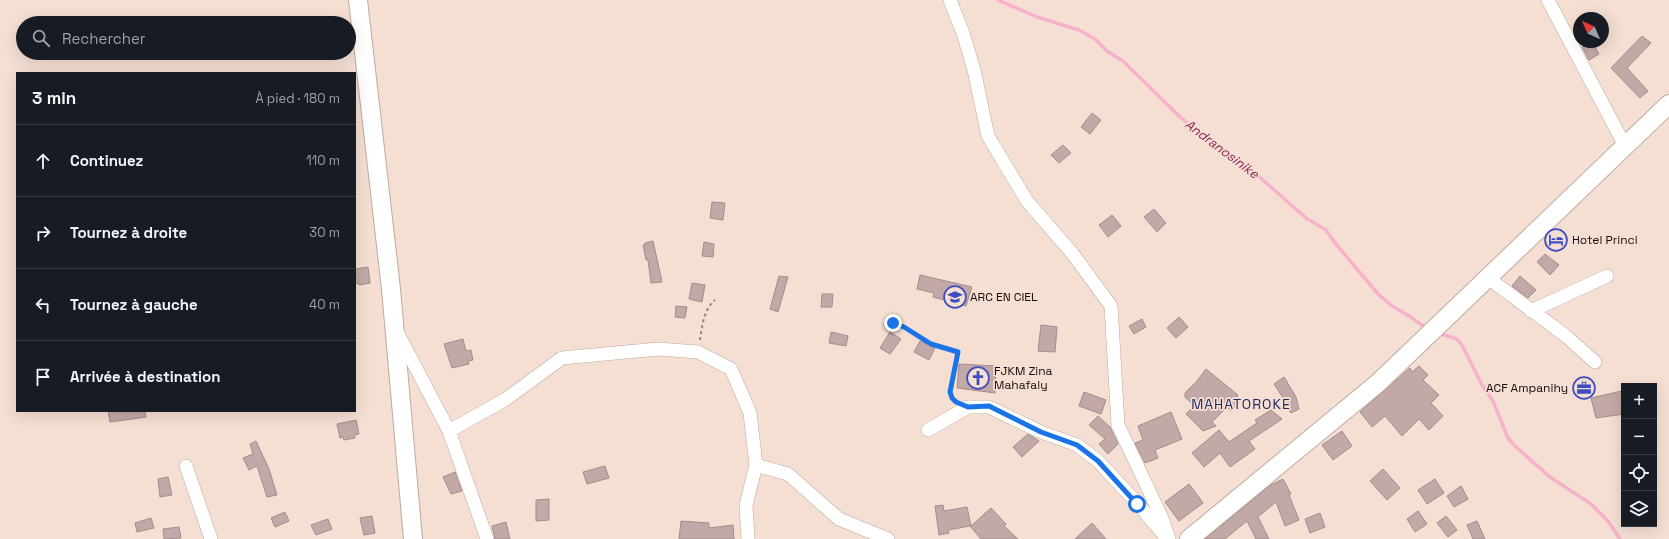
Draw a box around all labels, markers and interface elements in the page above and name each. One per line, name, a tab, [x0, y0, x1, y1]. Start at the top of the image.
north arrow	[1573, 12, 1609, 48]
search box	[16, 16, 356, 60]
icon: search	[30, 27, 52, 49]
text: Rechercher	[62, 29, 145, 48]
text: 3 min	[32, 87, 76, 109]
text: À pied · 180 m	[256, 90, 340, 107]
water label: Andranosinike	[1182, 116, 1263, 183]
icon: ahead	[32, 150, 54, 172]
text: Continuez	[70, 151, 143, 170]
text: 110 m	[306, 152, 340, 169]
icon: right	[32, 222, 54, 244]
text: Tournez à droite	[70, 223, 187, 242]
text: 30 m	[309, 224, 340, 241]
hotel icon: Hotel Princi	[1543, 227, 1569, 253]
place label: Hotel Princi	[1572, 232, 1638, 248]
school or university icon: ARC EN CIEL	[942, 284, 968, 310]
place label: ARC EN CIEL	[970, 289, 1038, 305]
icon: left	[32, 294, 54, 316]
text: Tournez à gauche	[70, 295, 198, 314]
text: 40 m	[309, 296, 340, 313]
route end	[884, 314, 902, 332]
place label: FJKM Zina Mahafaly	[994, 363, 1053, 393]
church icon: FJKM Zina Mahafaly	[965, 365, 991, 391]
icon: arrive	[32, 366, 54, 388]
text: Arrivée à destination	[70, 367, 220, 386]
office icon: ACF Ampanihy	[1571, 375, 1597, 401]
place label: ACF Ampanihy	[1486, 380, 1568, 396]
map controls	[1621, 383, 1657, 527]
button: +	[1621, 383, 1657, 419]
district label: MAHATOROKE	[1191, 395, 1291, 413]
button: −	[1621, 419, 1657, 455]
button: locate	[1621, 455, 1657, 491]
button: layers	[1621, 491, 1657, 527]
route start	[1128, 495, 1146, 513]

